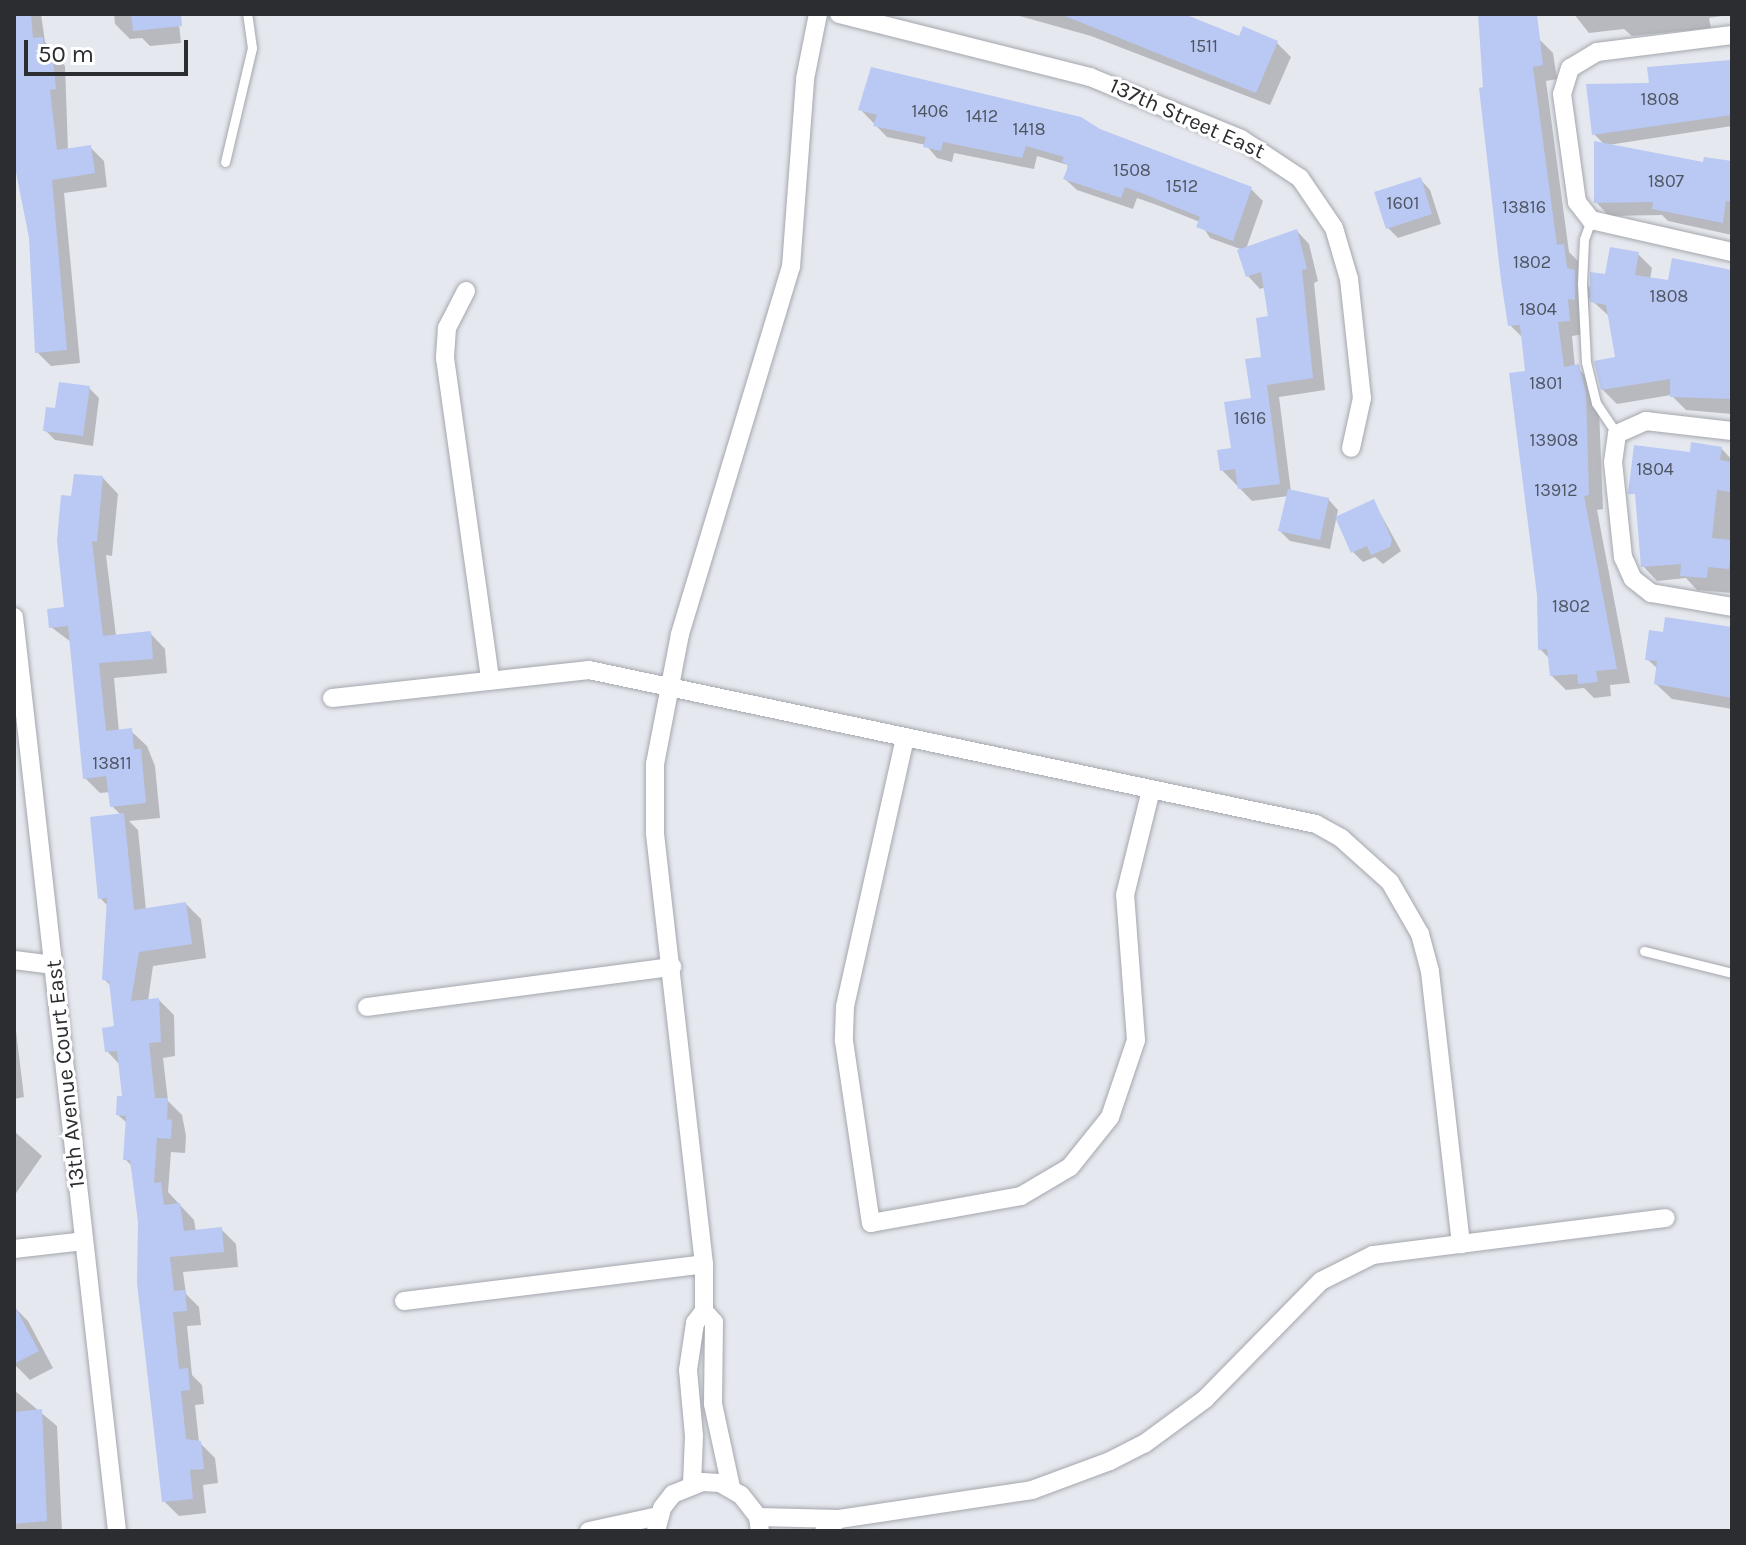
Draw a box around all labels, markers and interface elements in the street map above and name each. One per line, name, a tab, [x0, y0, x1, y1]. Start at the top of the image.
scale bar	[28, 24, 192, 74]
house number: 1511	[1190, 35, 1218, 57]
text: 50 m	[38, 40, 94, 68]
street label: 137th Street East	[1105, 73, 1269, 165]
house number: 1808	[1641, 88, 1679, 110]
house number: 1406	[912, 100, 948, 122]
house number: 1412	[966, 105, 998, 127]
house number: 1418	[1012, 118, 1046, 140]
house number: 1508	[1113, 159, 1151, 181]
house number: 1807	[1648, 170, 1684, 192]
house number: 1512	[1166, 175, 1198, 197]
house number: 1601	[1387, 192, 1419, 214]
house number: 13816	[1502, 196, 1546, 218]
house number: 1802	[1513, 251, 1551, 273]
house number: 1808	[1650, 285, 1688, 307]
house number: 1804	[1519, 298, 1557, 320]
house number: 1801	[1529, 372, 1563, 394]
house number: 1616	[1234, 407, 1266, 429]
house number: 13908	[1530, 429, 1578, 451]
house number: 1804	[1636, 458, 1674, 480]
house number: 13912	[1534, 479, 1578, 501]
house number: 1802	[1552, 595, 1590, 617]
house number: 13811	[92, 752, 132, 774]
street label: 13th Avenue Court East	[41, 959, 91, 1189]

